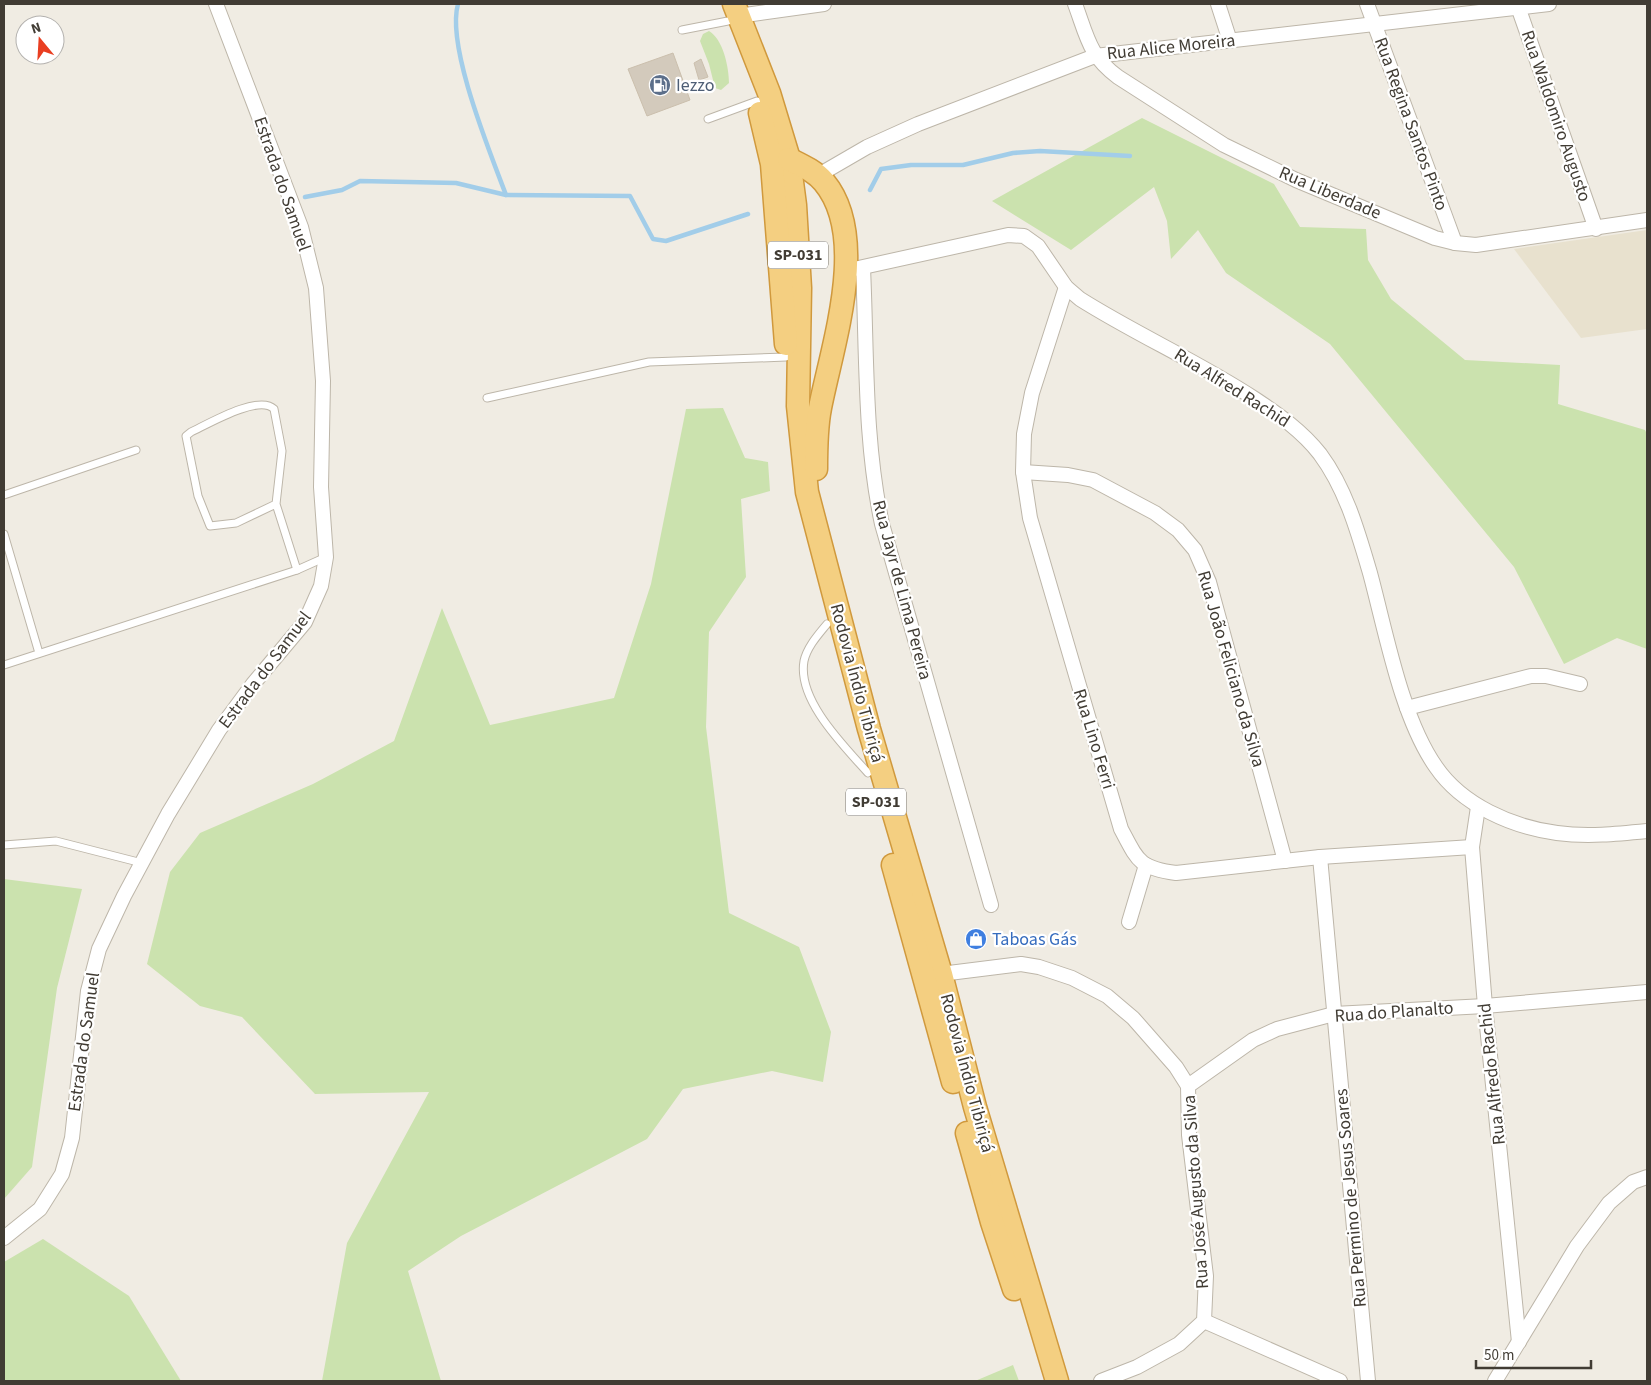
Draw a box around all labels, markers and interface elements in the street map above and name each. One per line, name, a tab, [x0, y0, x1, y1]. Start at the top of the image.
north arrow	[15, 15, 65, 65]
text: N	[29, 18, 44, 40]
street label: Rua Waldomiro Augusto	[1515, 27, 1597, 205]
street label: Rua Alice Moreira	[1106, 28, 1236, 66]
street label: Rua Regina Santos Pinto	[1368, 34, 1454, 214]
fuel station icon: Iezzo	[648, 73, 672, 97]
place label: Iezzo	[676, 73, 715, 98]
street label: Estrada do Samuel	[247, 113, 317, 255]
street label: Rua Liberdade	[1275, 160, 1385, 226]
road number: SP-031	[768, 242, 828, 268]
street label: Rua Alfred Rachid	[1169, 342, 1295, 434]
street label: Rua Jayr de Lima Pereira	[866, 497, 938, 683]
street label: Rua João Feliciano da Silva	[1191, 568, 1271, 770]
street label: Rodovia Índio Tibiriçá	[824, 601, 890, 765]
street label: Estrada do Samuel	[213, 606, 317, 734]
street label: Rua Lino Ferri	[1067, 686, 1121, 792]
road number: SP-031	[846, 789, 906, 816]
shop icon: Taboas Gás	[964, 927, 988, 951]
place label: Taboas Gás	[992, 927, 1077, 952]
street label: Estrada do Samuel	[62, 971, 106, 1113]
street label: Rodovia Índio Tibiriçá	[934, 991, 1000, 1155]
street label: Rua do Planalto	[1334, 995, 1454, 1029]
street label: Rua Alfredo Rachid	[1472, 1002, 1512, 1146]
street label: Rua Permino de Jesus Soares	[1329, 1088, 1373, 1308]
street label: Rua José Augusto da Silva	[1177, 1094, 1215, 1290]
scale bar	[1476, 1338, 1591, 1370]
text: 50 m	[1484, 1345, 1514, 1366]

